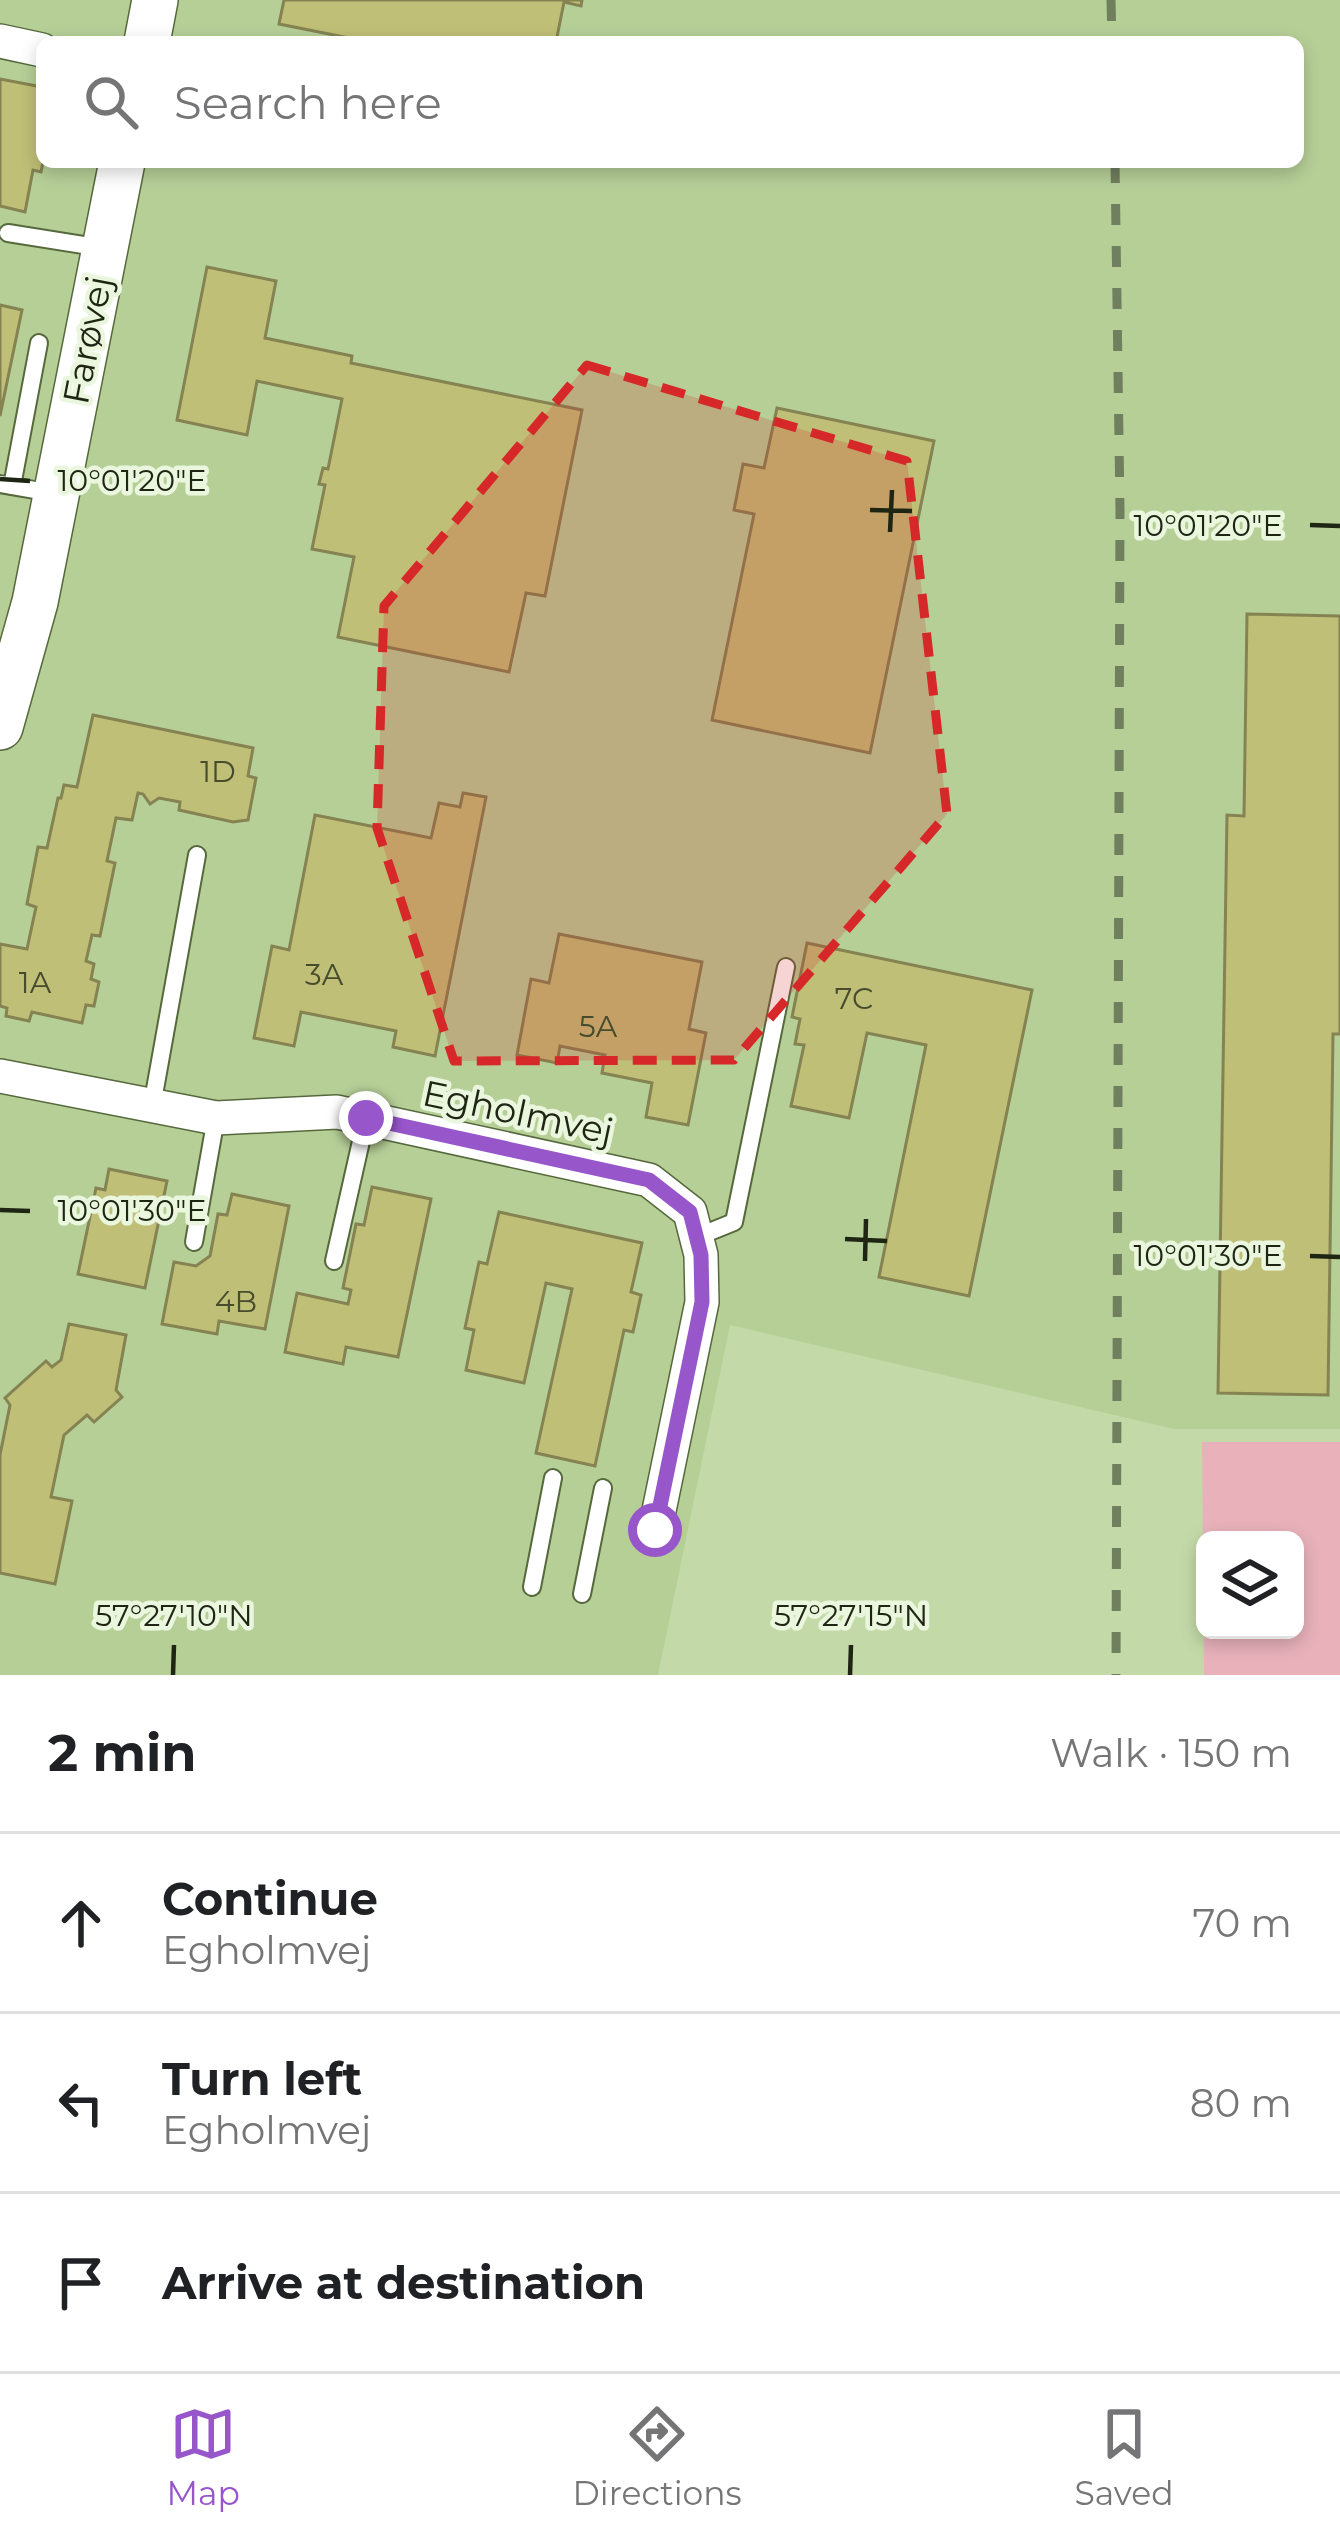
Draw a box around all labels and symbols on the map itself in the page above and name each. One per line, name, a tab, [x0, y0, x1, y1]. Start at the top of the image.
street label: Farøvej	[53, 272, 121, 408]
text: 10°01'20"E	[57, 462, 207, 499]
text: 10°01'20"E	[1133, 507, 1283, 544]
house number: 1D	[200, 753, 236, 790]
house number: 3A	[305, 956, 344, 993]
house number: 1A	[19, 964, 52, 1001]
house number: 7C	[835, 980, 873, 1017]
house number: 5A	[579, 1008, 618, 1045]
street label: Egholmvej	[419, 1070, 617, 1154]
route end	[339, 1091, 393, 1145]
text: 10°01'30"E	[58, 1192, 206, 1229]
text: 10°01'30"E	[1134, 1237, 1282, 1274]
house number: 4B	[215, 1283, 257, 1320]
route start	[628, 1503, 682, 1557]
text: 57°27'10"N	[95, 1597, 253, 1634]
text: 57°27'15"N	[774, 1597, 928, 1634]

